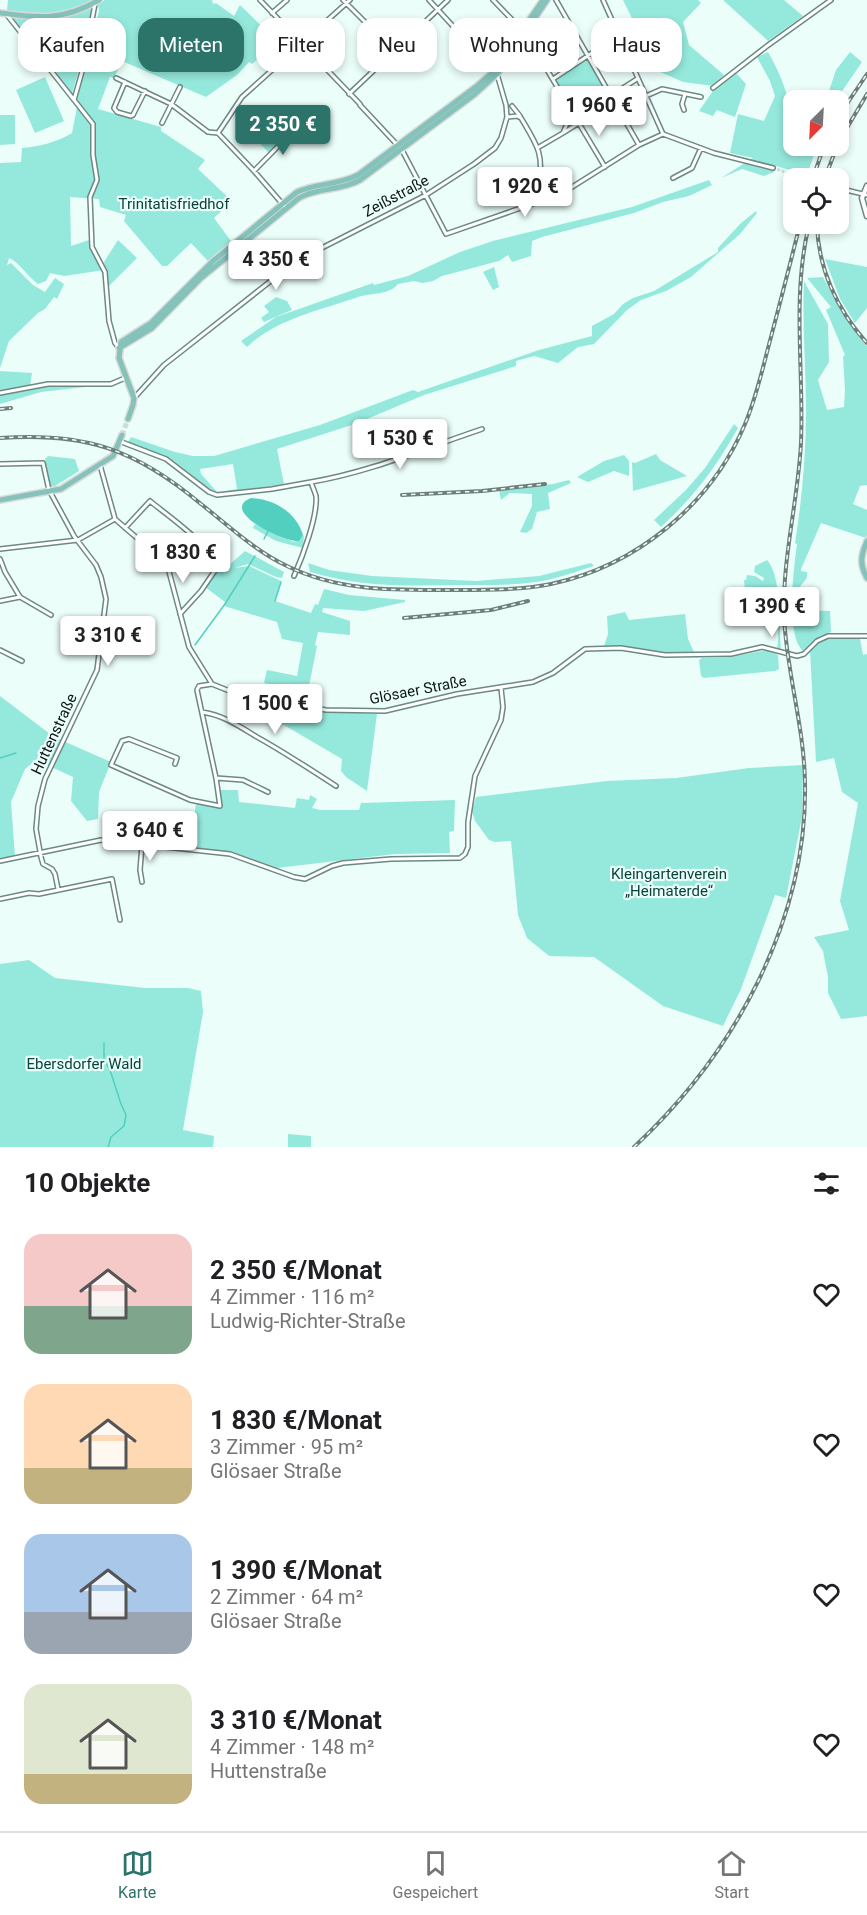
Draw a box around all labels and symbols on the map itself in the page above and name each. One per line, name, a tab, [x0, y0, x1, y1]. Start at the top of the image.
pin: 1 960 €	[544, 86, 654, 137]
north arrow	[783, 90, 849, 156]
pin: 2 350 €	[228, 105, 338, 156]
pin: 1 920 €	[470, 167, 580, 218]
street label: Zeißstraße	[360, 171, 432, 221]
park label: Trinitatisfriedhof	[119, 195, 230, 213]
pin: 4 350 €	[221, 240, 331, 291]
pin: 1 530 €	[345, 419, 455, 470]
pin: 1 830 €	[128, 533, 238, 584]
pin: 1 390 €	[717, 587, 827, 638]
pin: 3 310 €	[53, 616, 163, 667]
street label: Glösaer Straße	[368, 672, 468, 708]
pin: 1 500 €	[220, 684, 330, 735]
street label: Huttenstraße	[27, 691, 81, 777]
pin: 3 640 €	[95, 811, 205, 862]
park label: Kleingartenverein „Heimaterde“	[611, 865, 727, 900]
park label: Ebersdorfer Wald	[26, 1055, 142, 1073]

